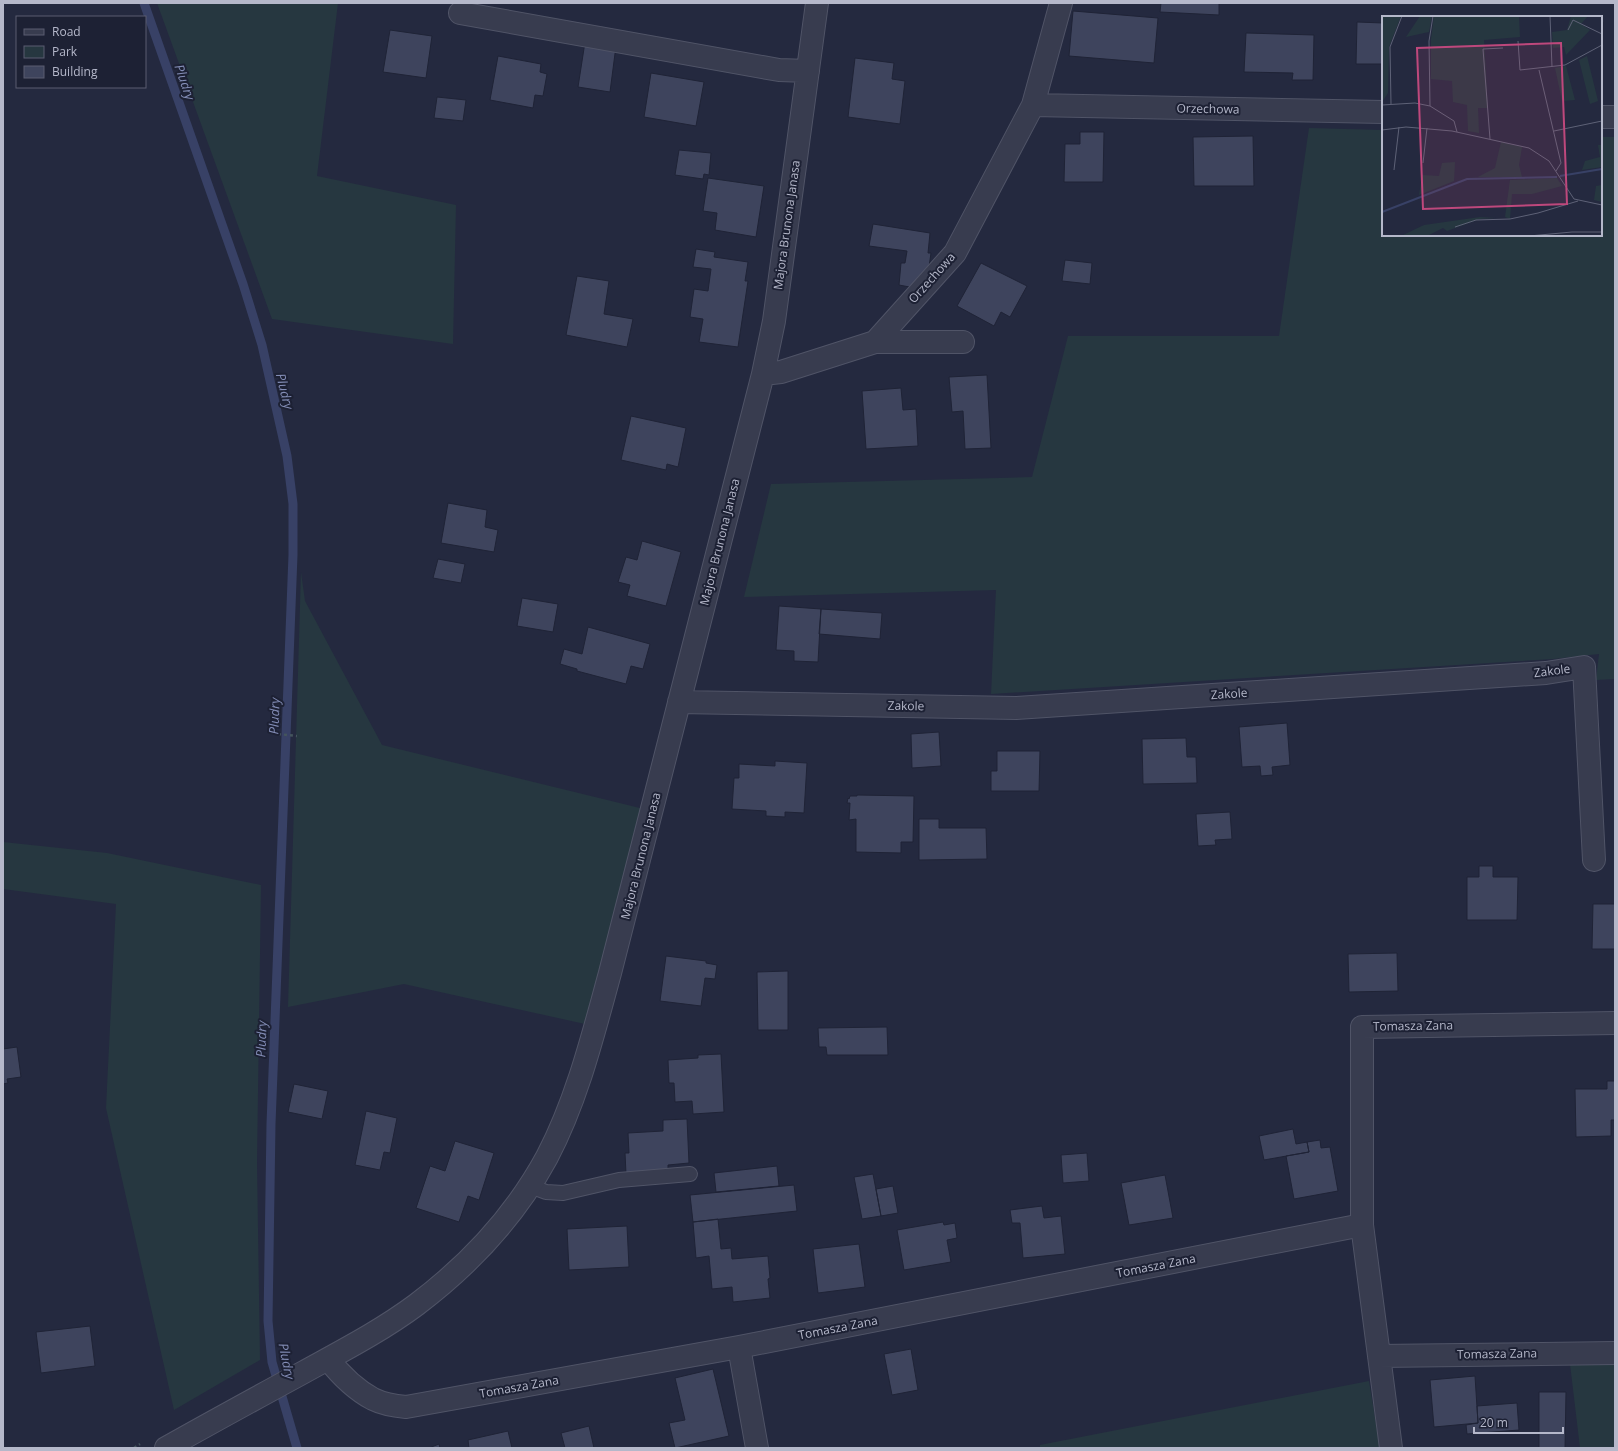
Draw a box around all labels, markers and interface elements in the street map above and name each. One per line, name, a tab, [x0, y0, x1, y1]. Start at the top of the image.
legend	[16, 16, 146, 88]
inset map	[1382, 16, 1602, 236]
text: Road	[52, 23, 81, 40]
text: Park	[52, 43, 78, 60]
water label: Pludry	[171, 62, 200, 103]
text: Building	[52, 63, 98, 80]
street label: Orzechowa	[1176, 99, 1240, 118]
street label: Majora Brunona Janasa	[769, 159, 804, 291]
street label: Orzechowa	[904, 249, 959, 307]
water label: Pludry	[272, 371, 298, 412]
street label: Majora Brunona Janasa	[695, 477, 744, 607]
street label: Zakole	[1533, 660, 1572, 681]
street label: Zakole	[1210, 684, 1248, 703]
water label: Pludry	[264, 696, 284, 735]
street label: Zakole	[887, 697, 925, 714]
street label: Majora Brunona Janasa	[616, 791, 665, 921]
street label: Tomasza Zana	[1373, 1016, 1453, 1035]
water label: Pludry	[251, 1019, 271, 1058]
street label: Tomasza Zana	[1115, 1250, 1197, 1282]
street label: Tomasza Zana	[797, 1312, 879, 1344]
water label: Pludry	[275, 1341, 300, 1382]
street label: Tomasza Zana	[1457, 1344, 1537, 1363]
street label: Tomasza Zana	[478, 1371, 560, 1402]
scale bar	[1474, 1409, 1563, 1435]
text: 20 m	[1480, 1414, 1508, 1431]

